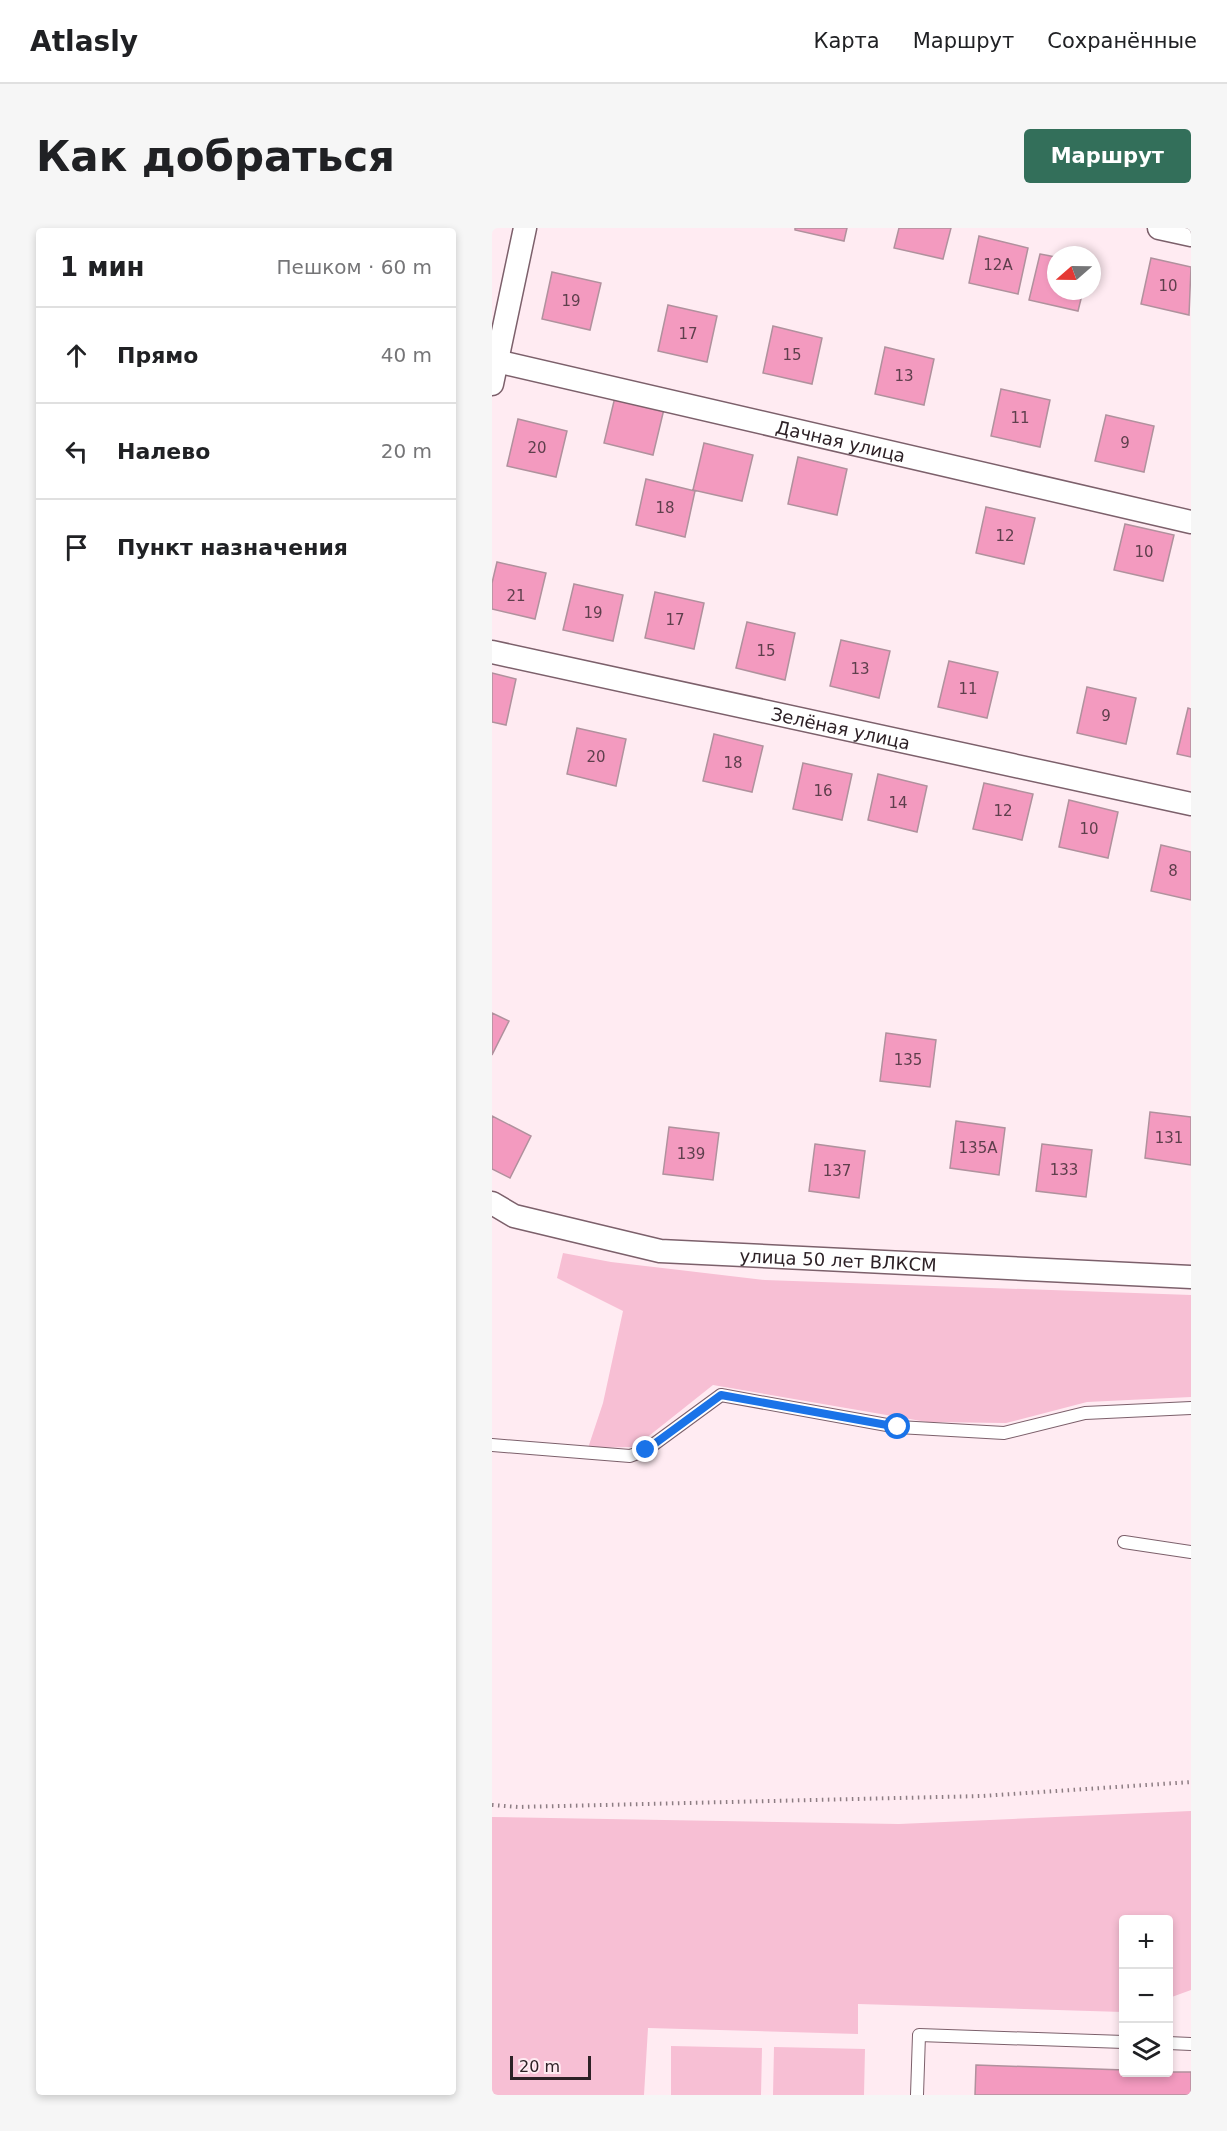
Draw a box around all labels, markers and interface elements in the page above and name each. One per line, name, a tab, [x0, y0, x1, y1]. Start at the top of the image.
text: Atlasly	[30, 25, 138, 58]
text: Карта	[814, 29, 880, 53]
text: Маршрут	[913, 29, 1014, 53]
text: Сохранённые	[1047, 29, 1197, 53]
button: Маршрут	[1024, 129, 1191, 183]
text: Как добраться	[36, 132, 395, 181]
north arrow	[1047, 246, 1101, 300]
text: 1 мин	[60, 252, 145, 282]
text: Пешком · 60 m	[277, 255, 432, 279]
house number: 12А	[983, 256, 1013, 274]
house number: 10	[1158, 277, 1178, 295]
house number: 19	[561, 292, 581, 310]
house number: 17	[678, 325, 698, 343]
icon: ahead	[60, 339, 93, 372]
text: Прямо	[117, 343, 198, 368]
text: 40 m	[381, 343, 432, 367]
house number: 15	[782, 346, 802, 364]
house number: 13	[894, 367, 914, 385]
house number: 11	[1010, 409, 1030, 427]
street label: Дачная улица	[774, 416, 908, 466]
house number: 9	[1120, 434, 1130, 452]
icon: left	[60, 435, 93, 468]
text: Налево	[117, 439, 210, 464]
text: 20 m	[381, 439, 432, 463]
house number: 20	[527, 439, 547, 457]
house number: 18	[655, 499, 675, 517]
house number: 12	[995, 527, 1015, 545]
icon: arrive	[60, 531, 93, 564]
text: Пункт назначения	[117, 535, 348, 560]
house number: 10	[1134, 543, 1154, 561]
house number: 21	[506, 587, 526, 605]
house number: 19	[583, 604, 603, 622]
house number: 17	[665, 611, 685, 629]
house number: 15	[756, 642, 776, 660]
house number: 13	[850, 660, 870, 678]
house number: 11	[958, 680, 978, 698]
street label: Зелёная улица	[769, 703, 912, 753]
house number: 9	[1101, 707, 1111, 725]
house number: 20	[586, 748, 606, 766]
house number: 18	[723, 754, 743, 772]
house number: 16	[813, 782, 833, 800]
house number: 14	[888, 794, 908, 812]
house number: 12	[993, 802, 1013, 820]
house number: 10	[1079, 820, 1099, 838]
house number: 8	[1168, 862, 1178, 880]
house number: 135	[894, 1051, 922, 1069]
house number: 131	[1155, 1129, 1183, 1147]
house number: 135А	[959, 1139, 998, 1157]
house number: 139	[677, 1145, 705, 1163]
house number: 133	[1050, 1161, 1078, 1179]
house number: 137	[823, 1162, 851, 1180]
street label: улица 50 лет ВЛКСМ	[739, 1244, 937, 1275]
route start	[884, 1413, 910, 1439]
route end	[632, 1436, 658, 1462]
map controls	[1119, 1915, 1173, 2077]
button: +	[1119, 1915, 1173, 1969]
button: −	[1119, 1969, 1173, 2023]
button: layers	[1119, 2023, 1173, 2077]
scale bar	[510, 2053, 591, 2080]
text: 20 m	[519, 2057, 560, 2076]

